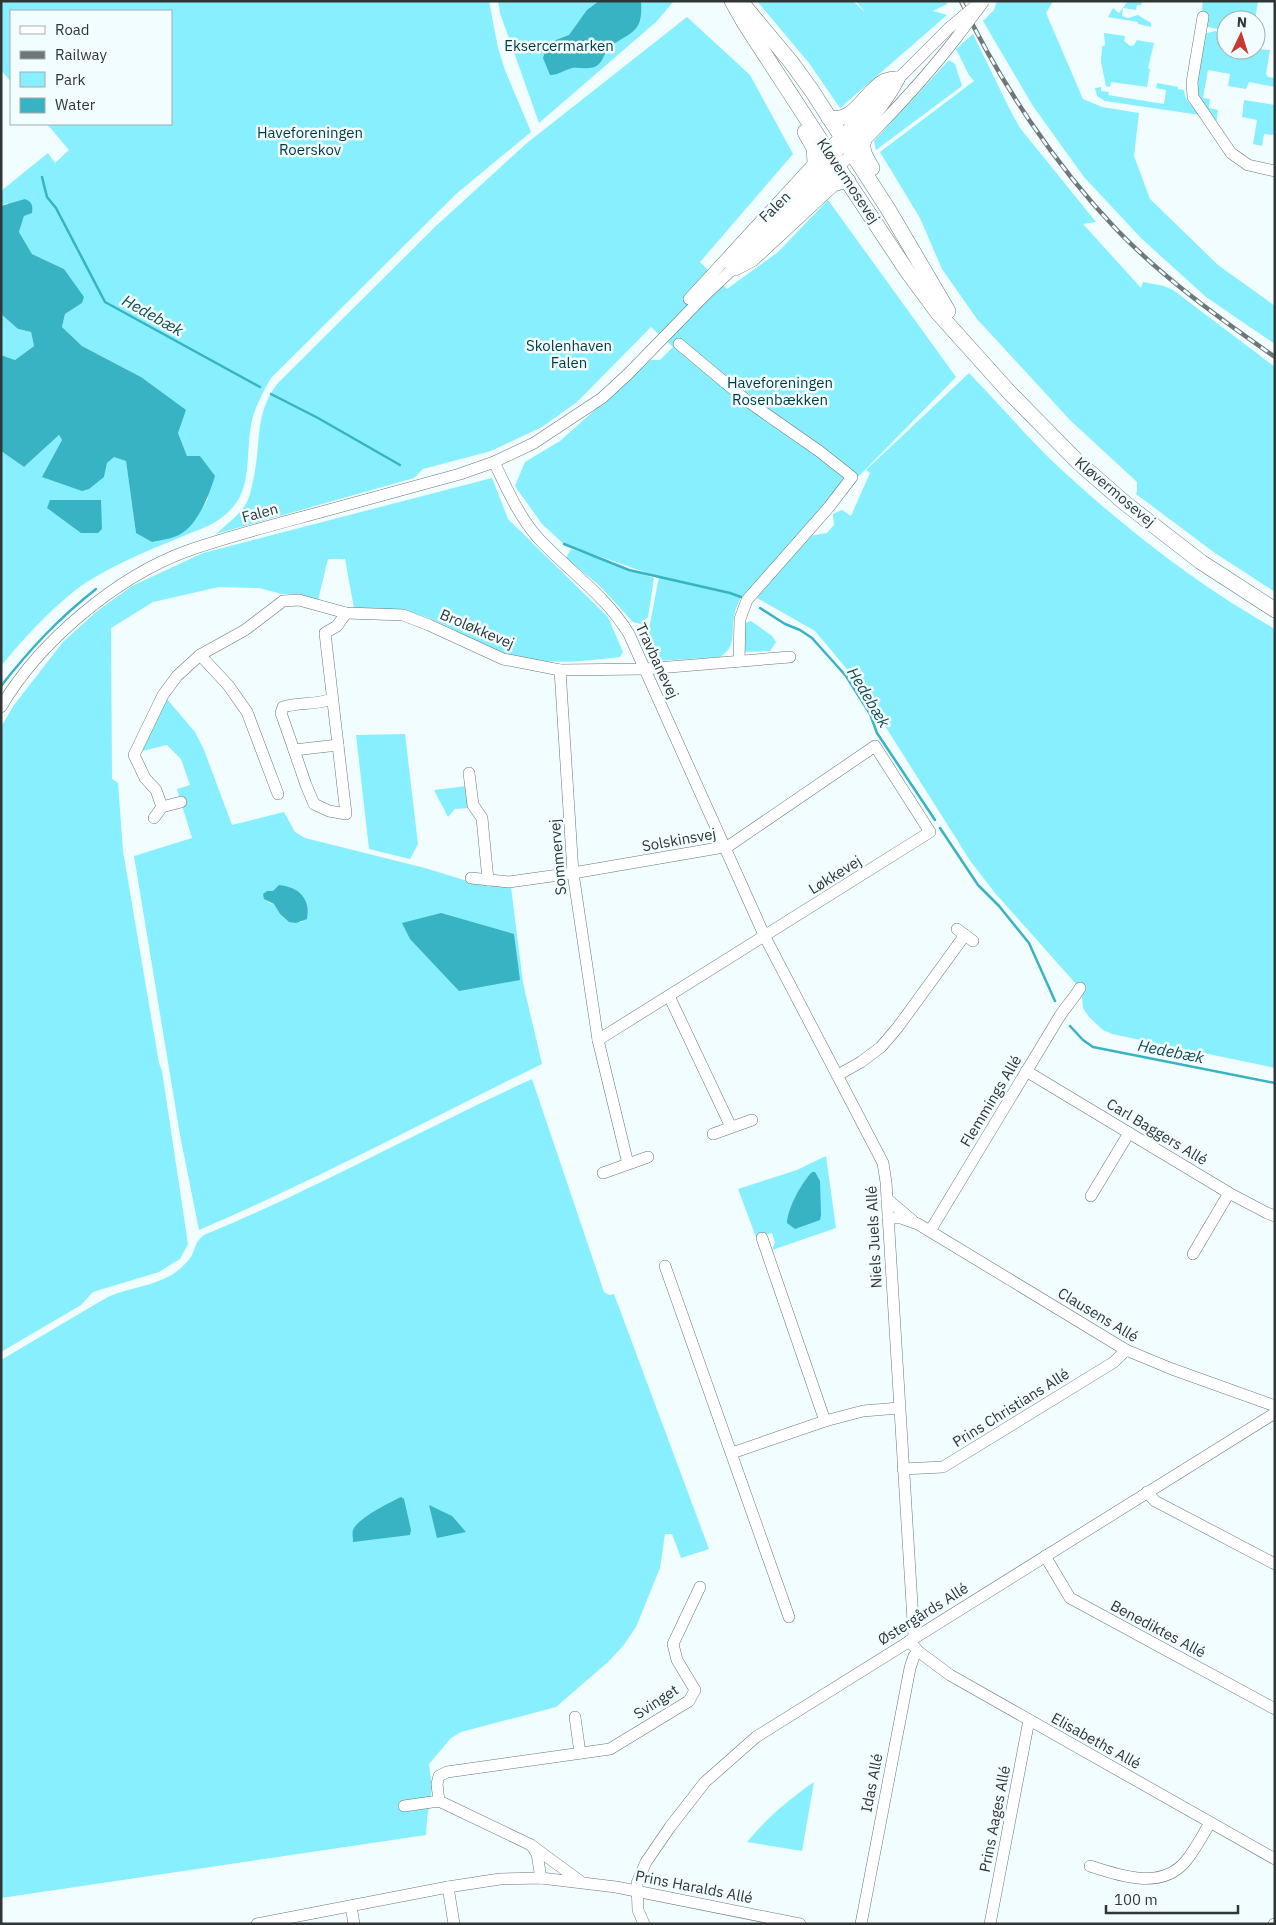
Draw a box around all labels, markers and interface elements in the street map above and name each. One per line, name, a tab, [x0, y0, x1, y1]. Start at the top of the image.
legend	[10, 10, 172, 125]
north arrow	[1216, 10, 1266, 60]
text: N	[1236, 13, 1248, 31]
text: Road	[55, 20, 90, 39]
park label: Eksercermarken	[504, 36, 614, 55]
text: Railway	[55, 45, 108, 64]
text: Park	[55, 70, 85, 89]
text: Water	[55, 95, 96, 114]
park label: Haveforeningen Roerskov	[257, 123, 363, 159]
street label: Kløvermosevej	[813, 134, 884, 227]
street label: Falen	[755, 187, 794, 226]
water label: Hedebæk	[119, 290, 188, 340]
park label: Skolenhaven Falen	[526, 336, 612, 372]
park label: Haveforeningen Rosenbækken	[727, 373, 833, 409]
street label: Kløvermosevej	[1071, 452, 1159, 531]
street label: Falen	[240, 499, 280, 526]
street label: Broløkkevej	[437, 604, 517, 653]
street label: Travbanevej	[632, 620, 683, 702]
water label: Hedebæk	[843, 663, 895, 731]
street label: Sommervej	[545, 818, 570, 896]
street label: Solskinsvej	[640, 824, 718, 855]
street label: Løkkevej	[805, 851, 865, 898]
water label: Hedebæk	[1136, 1035, 1206, 1067]
street label: Flemmings Allé	[956, 1051, 1025, 1150]
street label: Carl Baggers Allé	[1103, 1094, 1211, 1169]
street label: Niels Juels Allé	[861, 1185, 886, 1289]
street label: Clausens Allé	[1054, 1283, 1142, 1346]
street label: Prins Christians Allé	[949, 1364, 1073, 1451]
street label: Østergårds Allé	[874, 1578, 972, 1649]
street label: Benediktes Allé	[1107, 1595, 1209, 1662]
street label: Svinget	[630, 1680, 682, 1723]
street label: Elisabeths Allé	[1048, 1708, 1144, 1773]
street label: Idas Allé	[857, 1752, 887, 1814]
street label: Prins Aages Allé	[975, 1764, 1014, 1874]
street label: Prins Haralds Allé	[634, 1866, 754, 1907]
scale bar	[1106, 1882, 1238, 1914]
text: 100 m	[1114, 1890, 1158, 1909]

